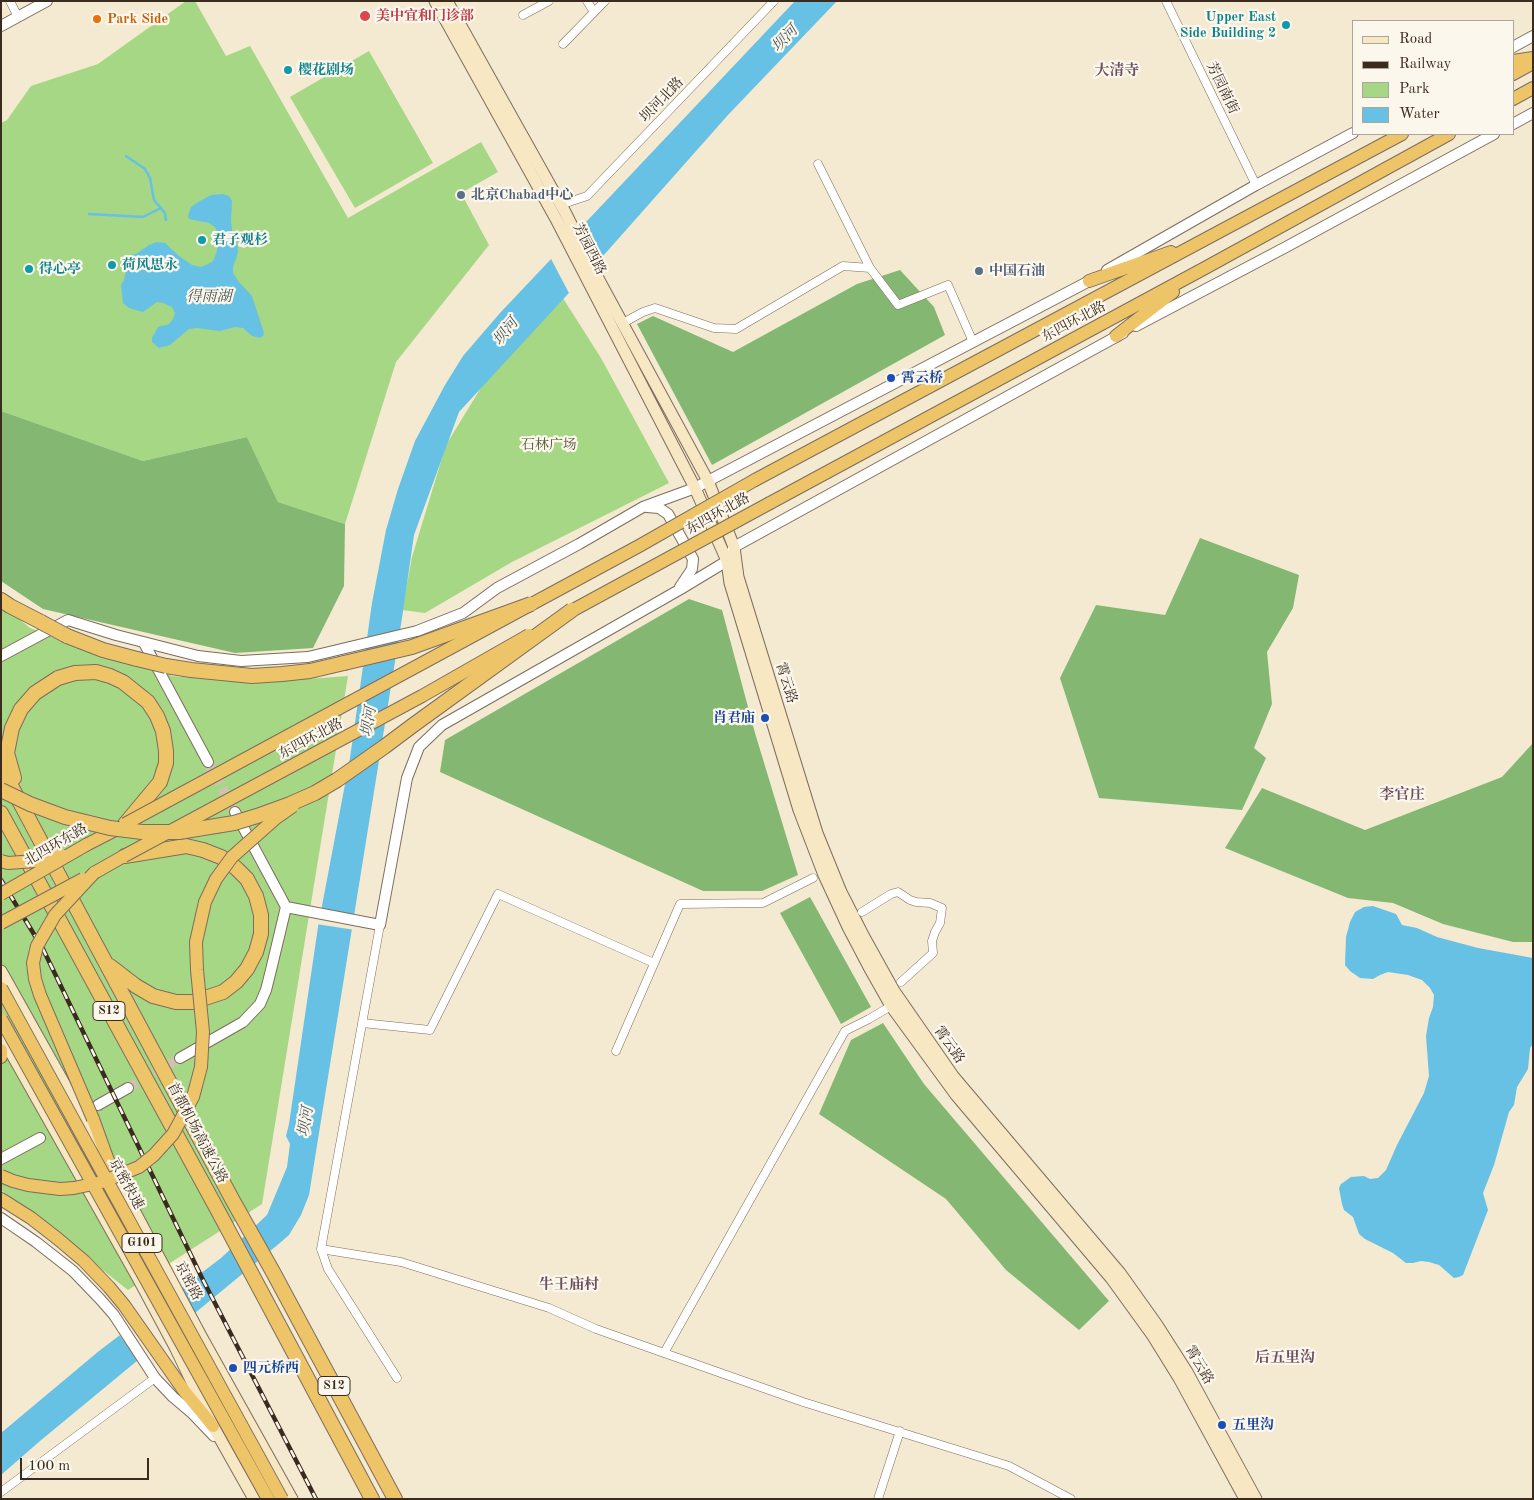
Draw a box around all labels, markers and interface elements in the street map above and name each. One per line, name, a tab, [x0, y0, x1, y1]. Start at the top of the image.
place label: 美中宜和门诊部	[376, 8, 474, 24]
marker: 美中宜和门诊部	[358, 9, 372, 23]
place label: Upper East Side Building 2	[1180, 9, 1276, 41]
place label: Park Side	[107, 11, 168, 27]
marker: Park Side	[91, 13, 103, 25]
marker: Upper East Side Building 2	[1280, 19, 1292, 31]
legend	[1352, 20, 1514, 135]
water label: 坝河	[768, 22, 802, 56]
text: Road	[1399, 32, 1432, 47]
text: Railway	[1399, 57, 1452, 72]
street label: 芳园南街	[1202, 59, 1242, 117]
place label: 樱花剧场	[298, 62, 354, 78]
district label: 大清寺	[1095, 62, 1139, 80]
marker: 樱花剧场	[282, 64, 294, 76]
street label: 坝河北路	[637, 74, 687, 126]
text: Park	[1399, 82, 1430, 97]
text: Water	[1399, 107, 1440, 122]
place label: 北京Chabad中心	[471, 187, 573, 203]
marker: 北京Chabad中心	[455, 189, 467, 201]
street label: 芳园西路	[569, 220, 609, 278]
place label: 君子观杉	[212, 232, 268, 248]
marker: 君子观杉	[196, 234, 208, 246]
place label: 荷风思永	[122, 257, 178, 273]
marker: 荷风思永	[106, 259, 118, 271]
place label: 得心亭	[39, 261, 81, 277]
marker: 得心亭	[23, 263, 35, 275]
place label: 中国石油	[989, 263, 1045, 279]
marker: 中国石油	[973, 265, 985, 277]
water label: 得雨湖	[187, 288, 231, 306]
street label: 东四环北路	[1039, 298, 1109, 346]
water label: 坝河	[490, 315, 522, 349]
place label: 霄云桥	[901, 370, 943, 386]
marker: 霄云桥	[885, 372, 897, 384]
park label: 石林广场	[521, 437, 577, 453]
street label: 东四环北路	[683, 490, 753, 538]
street label: 霄云路	[772, 660, 800, 706]
water label: 坝河	[358, 706, 380, 738]
place label: 肖君庙	[713, 710, 755, 726]
marker: 肖君庙	[759, 712, 771, 724]
street label: 东四环北路	[276, 715, 346, 763]
district label: 李官庄	[1380, 786, 1424, 804]
street label: 北四环东路	[21, 820, 91, 870]
road number: S12	[93, 1001, 125, 1020]
street label: 霄云路	[930, 1023, 968, 1067]
street label: 首都机场高速公路	[163, 1080, 231, 1186]
water label: 坝河	[295, 1106, 317, 1138]
street label: 京密快速	[105, 1155, 147, 1213]
road number: G101	[122, 1234, 162, 1252]
street label: 京密路	[171, 1259, 205, 1303]
district label: 牛王庙村	[539, 1276, 599, 1294]
street label: 霄云路	[1181, 1343, 1217, 1387]
district label: 后五里沟	[1255, 1349, 1315, 1367]
place label: 四元桥西	[243, 1360, 299, 1376]
marker: 四元桥西	[227, 1362, 239, 1374]
road number: S12	[318, 1376, 350, 1395]
place label: 五里沟	[1232, 1417, 1274, 1433]
marker: 五里沟	[1216, 1419, 1228, 1431]
scale bar	[22, 1448, 151, 1480]
text: 100 m	[28, 1459, 70, 1474]

